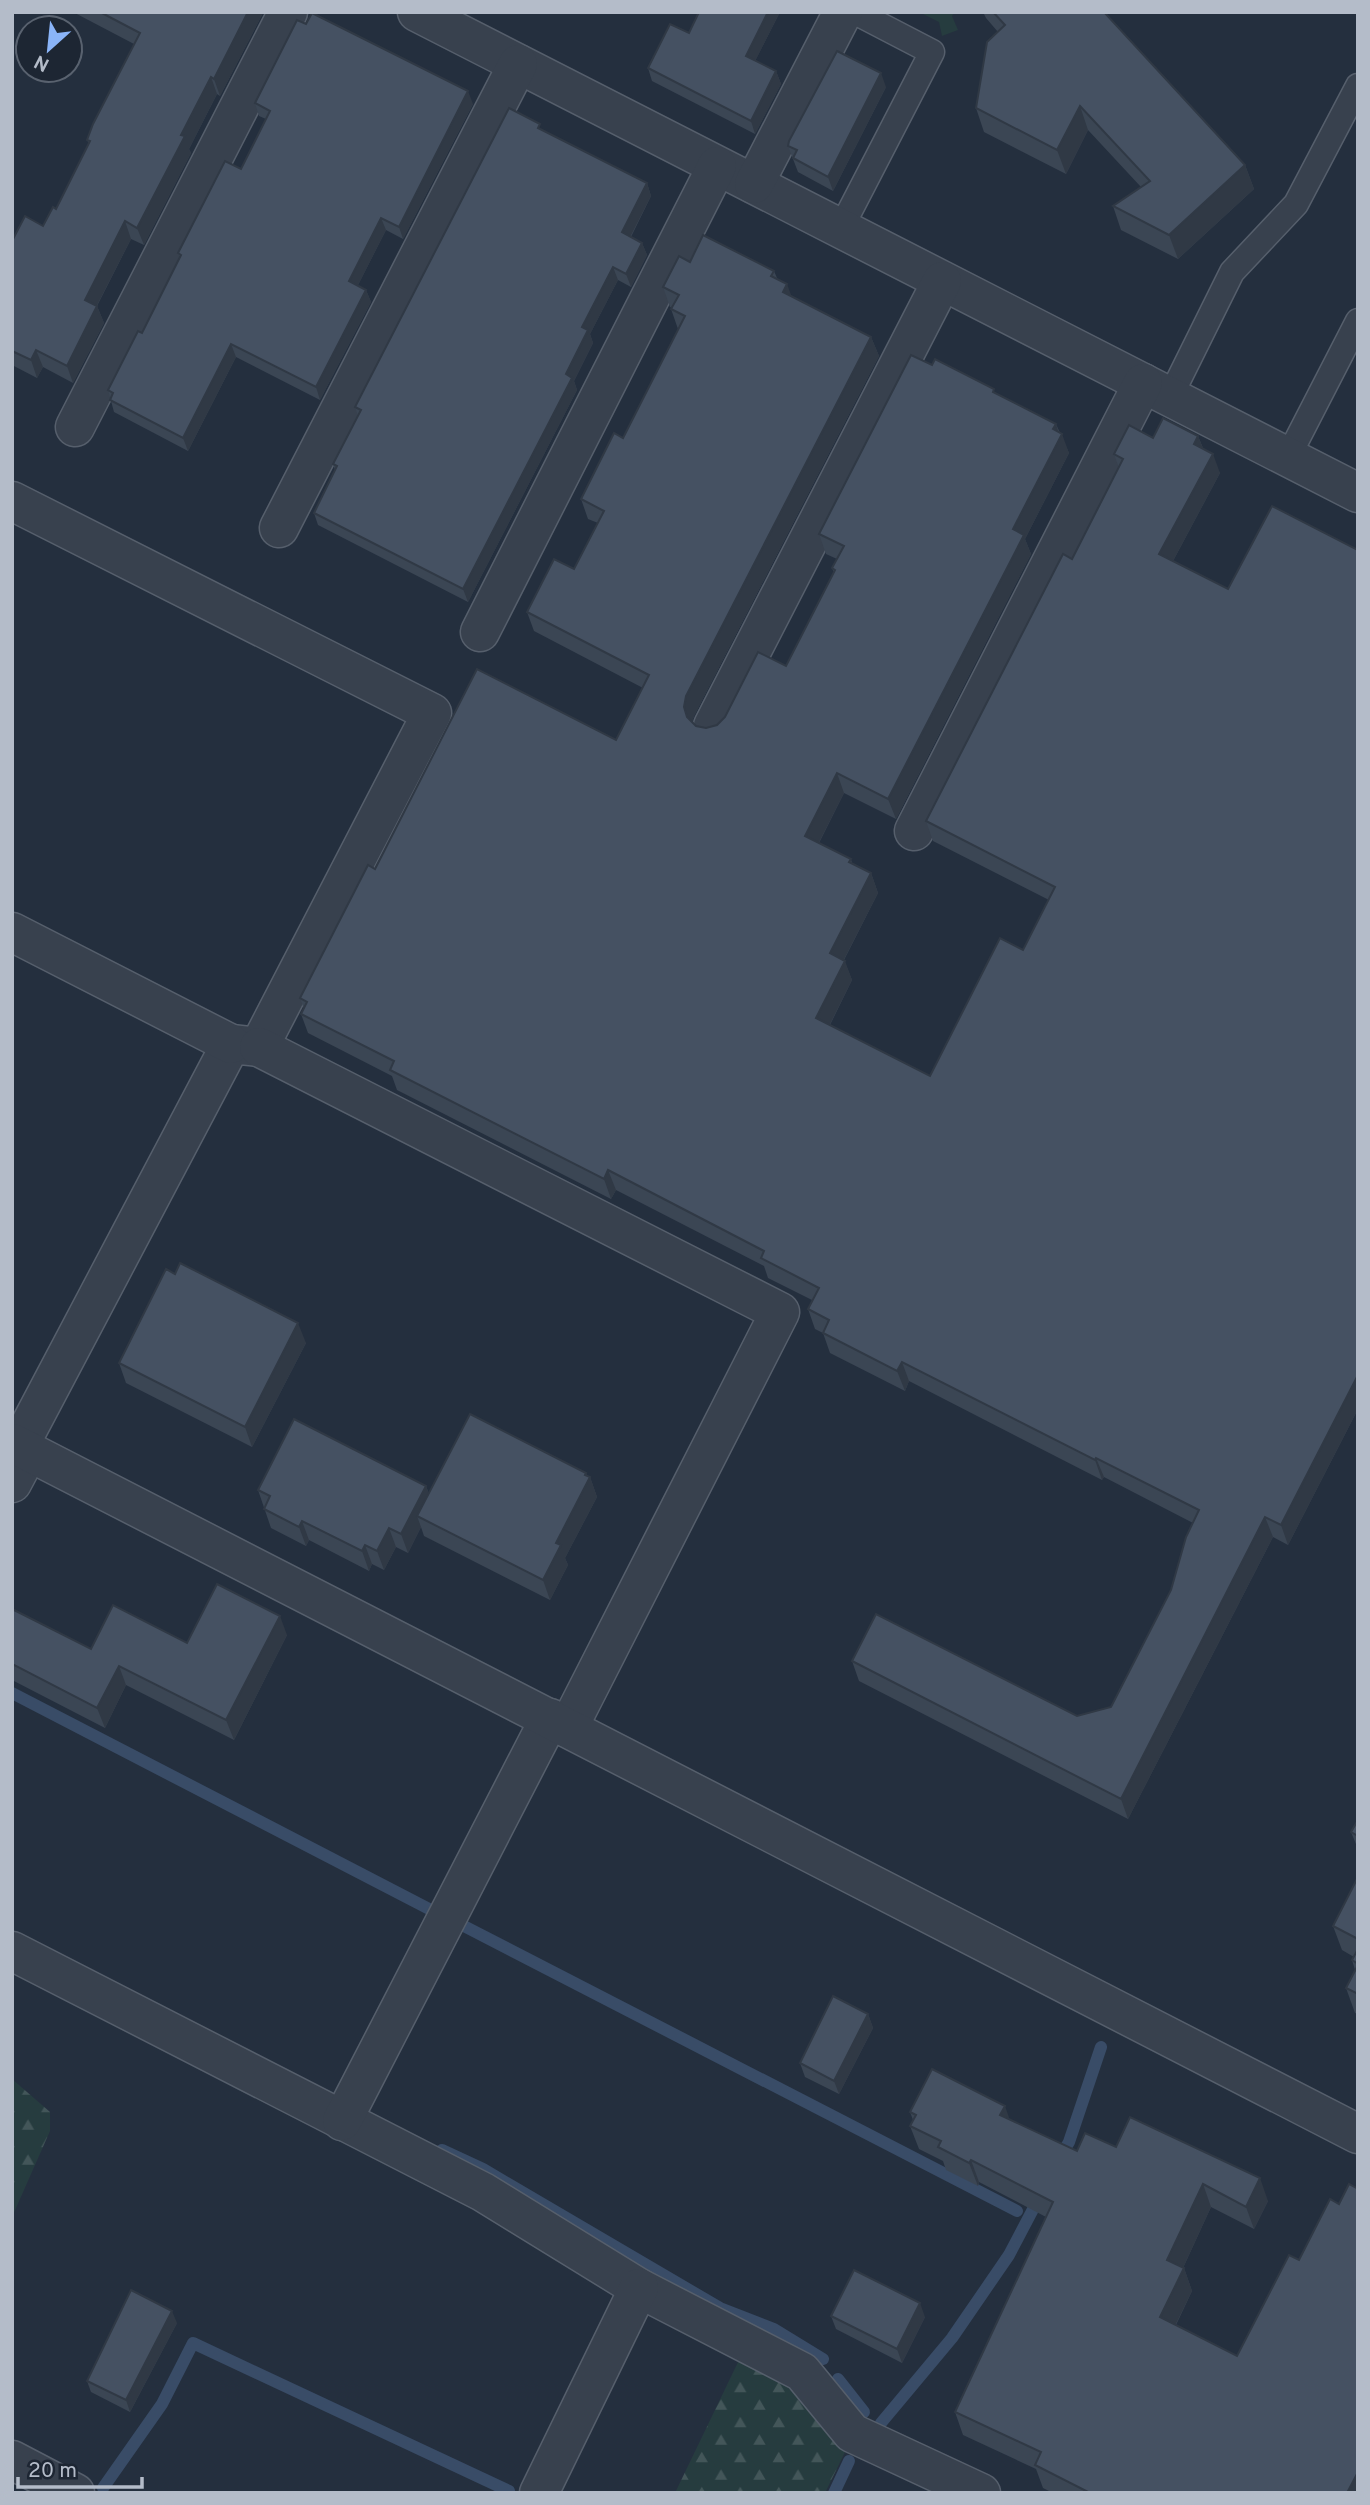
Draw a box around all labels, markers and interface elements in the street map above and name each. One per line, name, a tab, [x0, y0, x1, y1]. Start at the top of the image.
north arrow	[14, 14, 84, 84]
text: N	[31, 49, 54, 76]
scale bar	[18, 2446, 142, 2490]
text: 20 m	[28, 2458, 77, 2485]

